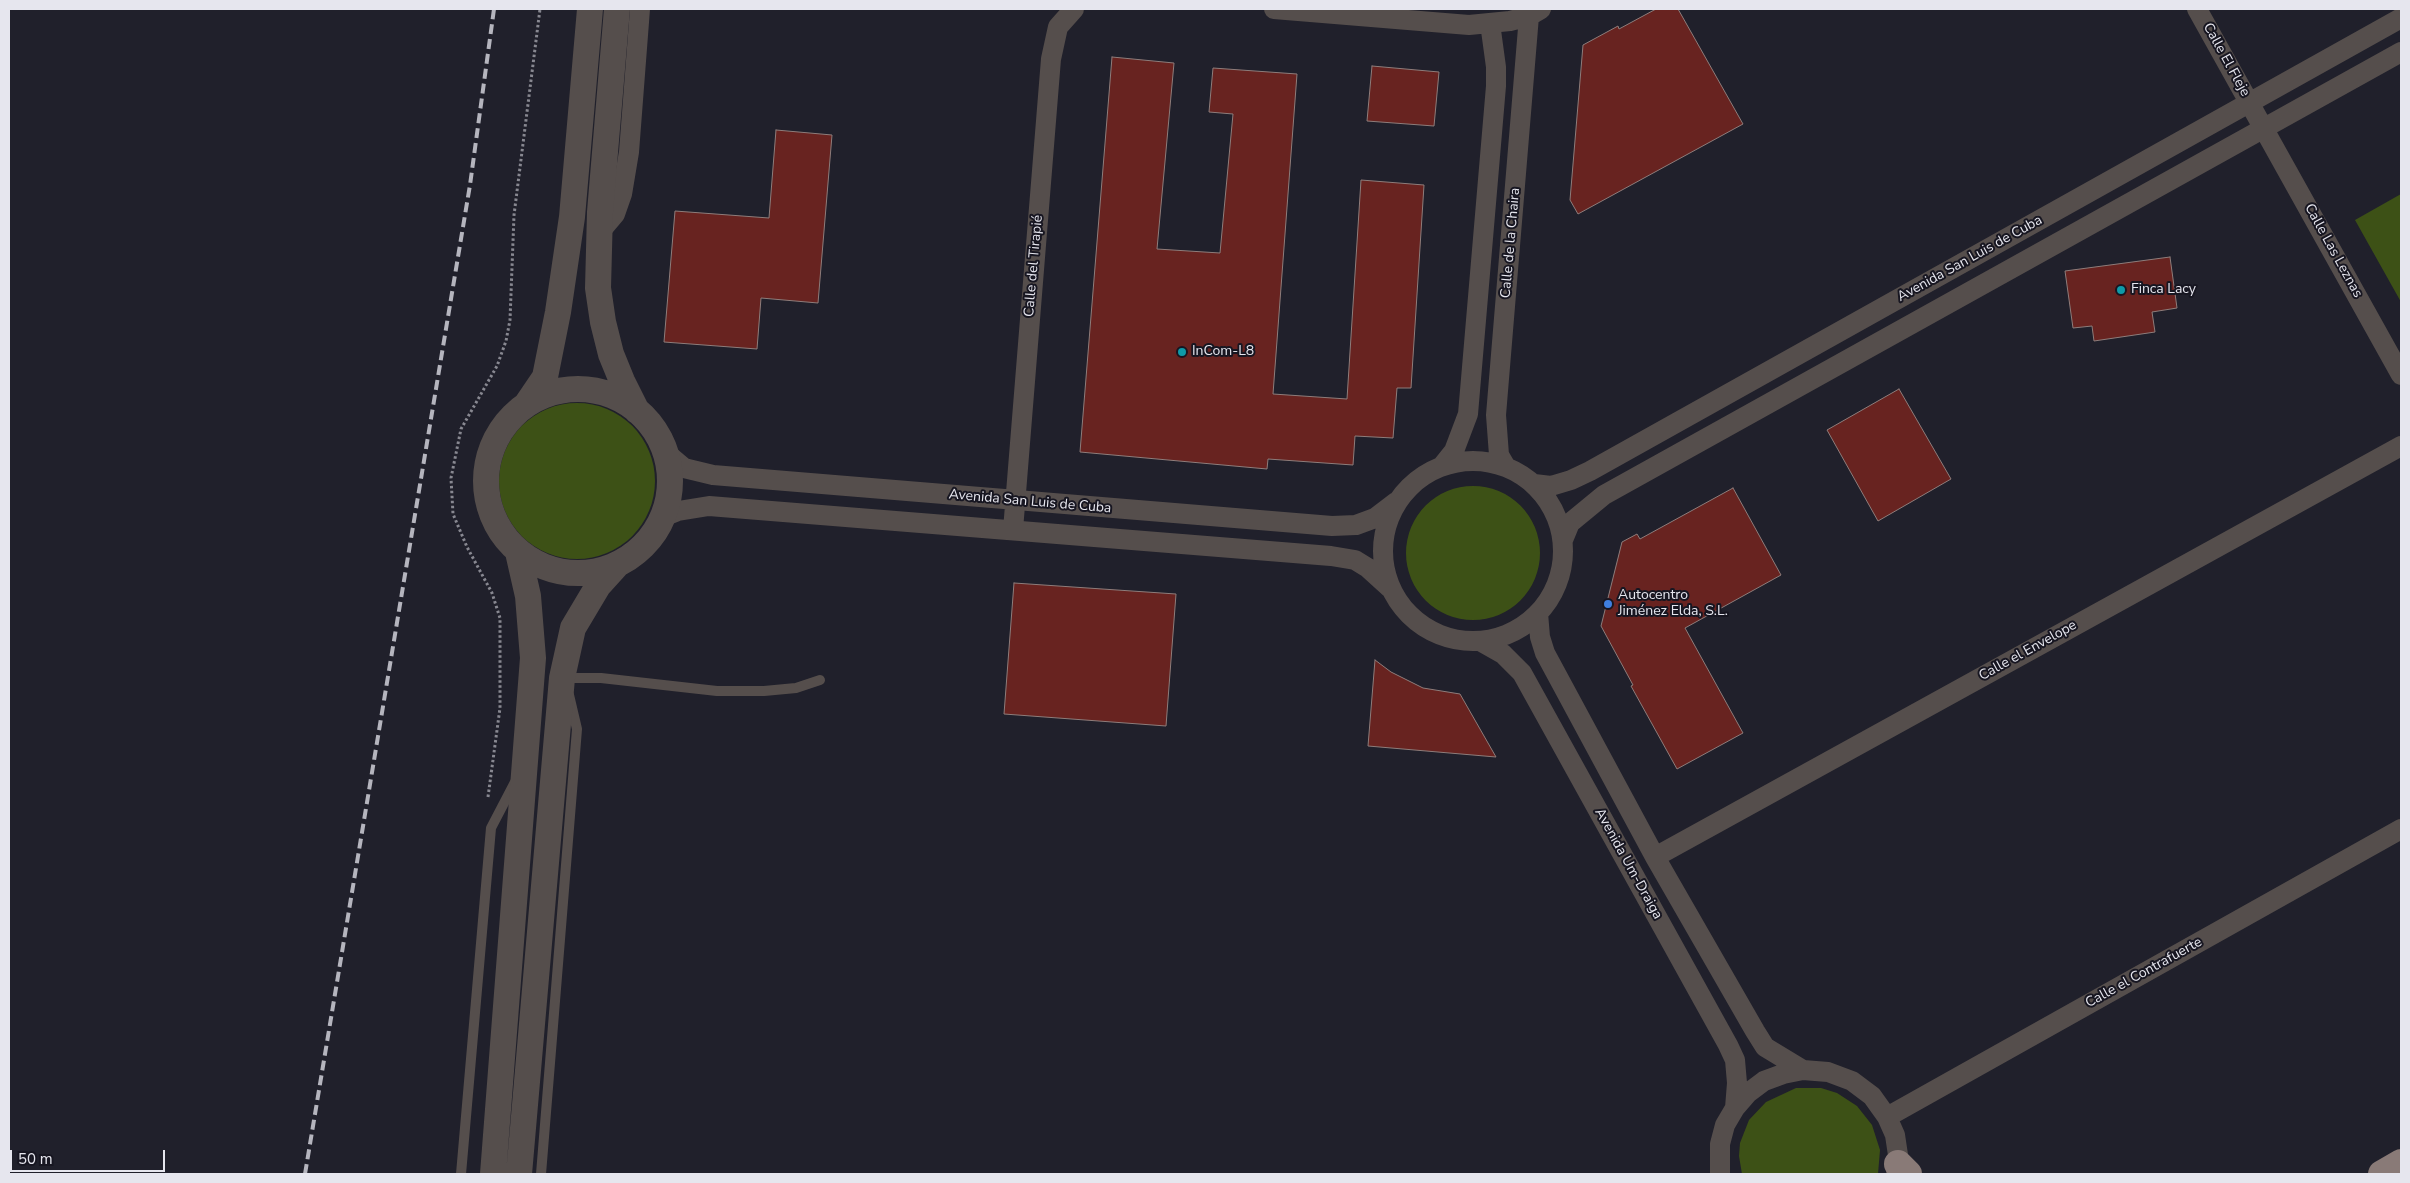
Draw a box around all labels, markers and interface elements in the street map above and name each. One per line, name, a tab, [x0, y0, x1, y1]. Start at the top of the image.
street label: Calle El Fleje	[2199, 20, 2253, 100]
street label: Calle de la Chaira	[1498, 187, 1524, 299]
street label: Calle Las Leznas	[2300, 201, 2366, 301]
street label: Avenida San Luis de Cuba	[1895, 212, 2045, 306]
street label: Calle del Tirapié	[1021, 214, 1047, 318]
place label: Finca Lacy	[2131, 282, 2196, 298]
marker: Finca Lacy	[2115, 284, 2127, 296]
place label: InCom-L8	[1192, 344, 1254, 360]
marker: InCom-L8	[1176, 346, 1188, 358]
street label: Avenida San Luis de Cuba	[948, 487, 1112, 517]
place label: Autocentro Jiménez Elda, S.L.	[1618, 588, 1728, 620]
marker: Autocentro Jiménez Elda, S.L.	[1602, 598, 1614, 610]
street label: Calle el Envelope	[1976, 617, 2080, 685]
street label: Avenida Um-Draiga	[1590, 805, 1666, 923]
street label: Calle el Contrafuerte	[2083, 934, 2205, 1012]
scale bar	[12, 1140, 168, 1172]
text: 50 m	[18, 1149, 53, 1169]

